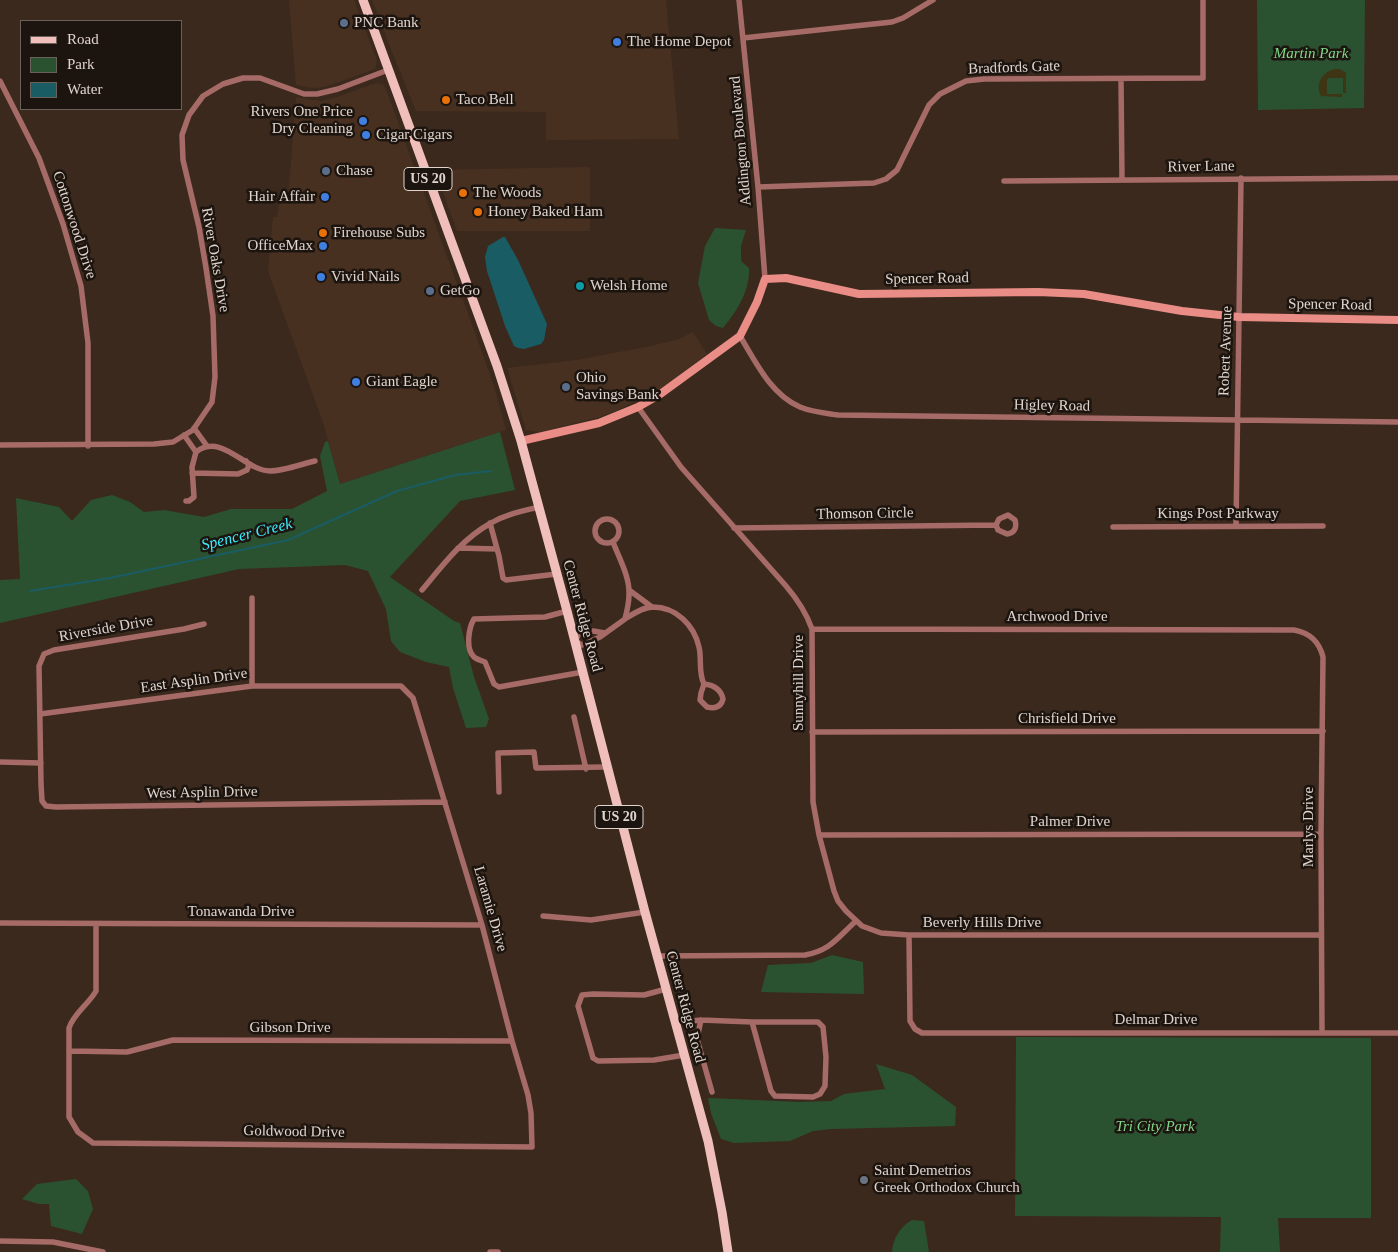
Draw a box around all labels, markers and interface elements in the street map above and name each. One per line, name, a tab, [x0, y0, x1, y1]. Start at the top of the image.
place label: PNC Bank	[354, 14, 419, 32]
marker: PNC Bank	[338, 17, 350, 29]
legend	[20, 20, 182, 110]
text: Road	[67, 31, 99, 47]
place label: The Home Depot	[627, 33, 731, 51]
marker: The Home Depot	[611, 36, 623, 48]
park label: Martin Park	[1274, 45, 1348, 63]
text: Park	[67, 56, 95, 72]
street label: Bradfords Gate	[968, 57, 1060, 79]
street label: Addington Boulevard	[726, 75, 756, 207]
text: Water	[67, 81, 102, 97]
place label: Taco Bell	[456, 91, 514, 109]
marker: Taco Bell	[440, 94, 452, 106]
place label: Rivers One Price Dry Cleaning	[251, 103, 353, 138]
marker: Rivers One Price Dry Cleaning	[357, 115, 369, 127]
place label: Cigar Cigars	[376, 126, 452, 144]
marker: Cigar Cigars	[360, 129, 372, 141]
street label: River Lane	[1167, 157, 1235, 177]
place label: Chase	[336, 162, 373, 180]
marker: Chase	[320, 165, 332, 177]
road number: US 20	[404, 168, 452, 190]
street label: Cottonwood Drive	[48, 169, 100, 281]
place label: The Woods	[473, 184, 541, 202]
marker: The Woods	[457, 187, 469, 199]
place label: Hair Affair	[248, 188, 315, 206]
marker: Hair Affair	[319, 191, 331, 203]
place label: Honey Baked Ham	[488, 203, 603, 221]
street label: River Oaks Drive	[197, 206, 233, 314]
marker: Honey Baked Ham	[472, 206, 484, 218]
place label: Firehouse Subs	[333, 224, 425, 242]
marker: Firehouse Subs	[317, 227, 329, 239]
place label: OfficeMax	[247, 237, 313, 255]
marker: OfficeMax	[317, 240, 329, 252]
place label: Vivid Nails	[331, 268, 400, 286]
street label: Spencer Road	[885, 269, 969, 289]
marker: Vivid Nails	[315, 271, 327, 283]
place label: Welsh Home	[590, 277, 668, 295]
marker: Welsh Home	[574, 280, 586, 292]
place label: GetGo	[440, 282, 480, 300]
marker: GetGo	[424, 285, 436, 297]
street label: Spencer Road	[1288, 295, 1372, 315]
street label: Robert Avenue	[1215, 306, 1237, 396]
place label: Ohio Savings Bank	[576, 369, 659, 404]
place label: Giant Eagle	[366, 373, 437, 391]
marker: Giant Eagle	[350, 376, 362, 388]
marker: Ohio Savings Bank	[560, 381, 572, 393]
street label: Higley Road	[1014, 396, 1090, 416]
street label: Thomson Circle	[816, 504, 914, 524]
street label: Kings Post Parkway	[1157, 505, 1279, 523]
water label: Spencer Creek	[199, 514, 295, 556]
street label: Center Ridge Road	[558, 558, 606, 674]
street label: Archwood Drive	[1006, 608, 1108, 626]
street label: Riverside Drive	[57, 612, 155, 646]
street label: Sunnyhill Drive	[790, 635, 808, 731]
street label: East Asplin Drive	[140, 665, 248, 697]
street label: Chrisfield Drive	[1018, 710, 1116, 728]
street label: West Asplin Drive	[146, 783, 258, 803]
street label: Marlys Drive	[1300, 787, 1318, 867]
road number: US 20	[595, 806, 643, 829]
street label: Palmer Drive	[1030, 813, 1110, 831]
street label: Laramie Drive	[469, 864, 511, 954]
street label: Tonawanda Drive	[188, 903, 294, 921]
street label: Beverly Hills Drive	[923, 914, 1041, 932]
street label: Center Ridge Road	[661, 949, 709, 1065]
street label: Delmar Drive	[1115, 1011, 1197, 1029]
street label: Gibson Drive	[249, 1019, 331, 1037]
park label: Tri City Park	[1115, 1118, 1195, 1136]
street label: Goldwood Drive	[243, 1122, 345, 1142]
place label: Saint Demetrios Greek Orthodox Church	[874, 1162, 1020, 1197]
marker: Saint Demetrios Greek Orthodox Church	[858, 1174, 870, 1186]

